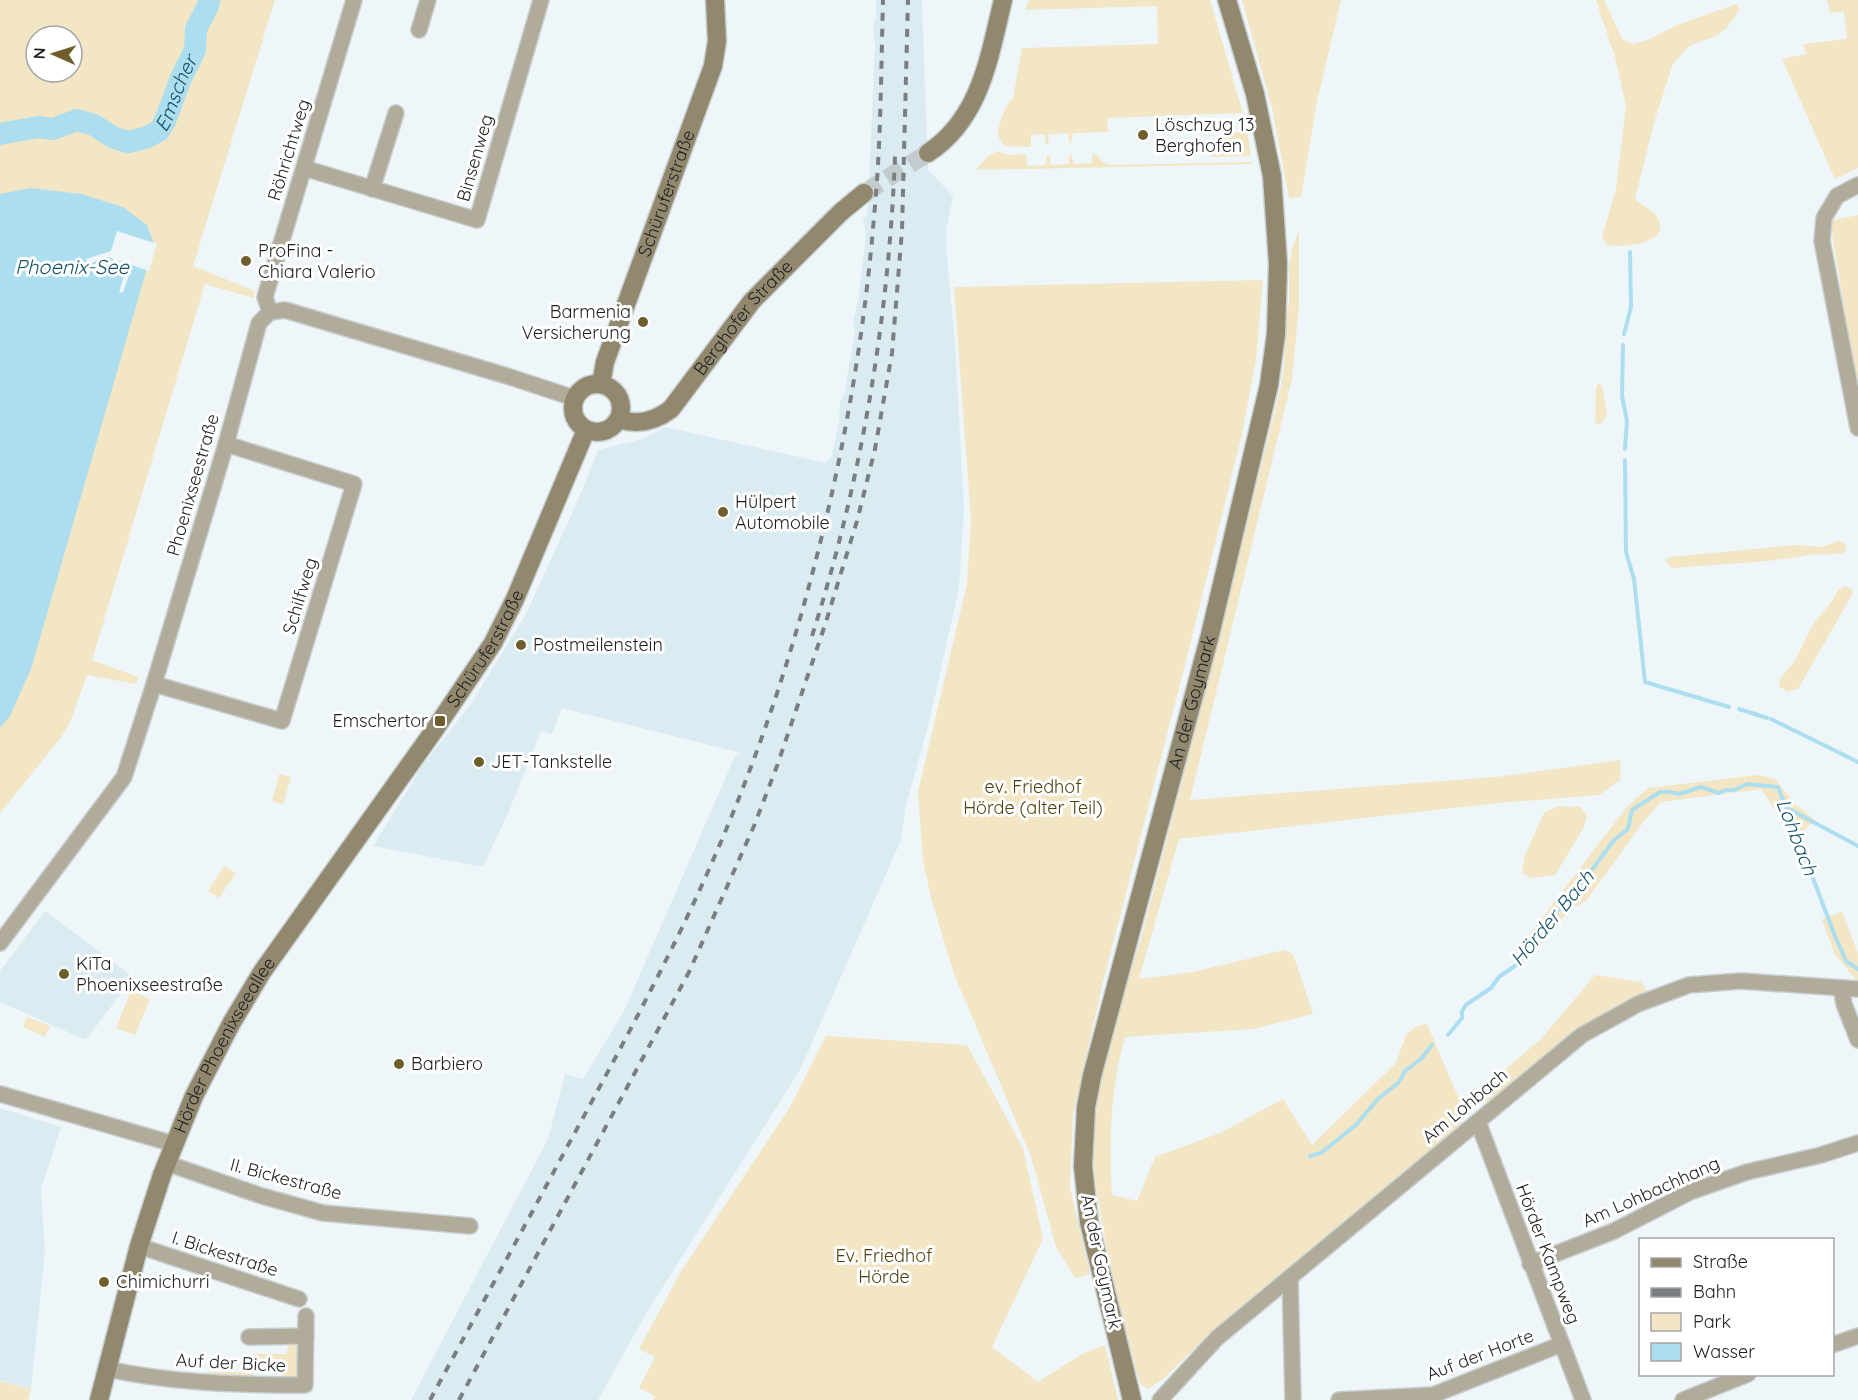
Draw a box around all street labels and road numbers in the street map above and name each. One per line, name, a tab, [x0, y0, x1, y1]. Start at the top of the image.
street label: Röhrichtweg	[262, 96, 315, 203]
street label: Binsenweg	[451, 112, 498, 204]
street label: Schüruferstraße	[632, 126, 700, 260]
street label: Berghofer Straße	[688, 255, 798, 380]
street label: Phoenixseestraße	[161, 411, 224, 559]
street label: Schilfweg	[277, 555, 322, 637]
street label: Schüruferstraße	[441, 586, 529, 711]
street label: An der Goymark	[1163, 633, 1220, 771]
street label: Hörder Phoenixseeallee	[168, 952, 280, 1136]
street label: Am Lohbach	[1417, 1063, 1512, 1148]
street label: Am Lohbachhang	[1579, 1151, 1723, 1232]
street label: II. Bickestraße	[228, 1153, 345, 1204]
street label: Hörder Kampweg	[1511, 1180, 1586, 1327]
street label: An der Goymark	[1076, 1192, 1127, 1331]
street label: I. Bickestraße	[169, 1226, 281, 1281]
street label: Auf der Horte	[1423, 1324, 1537, 1386]
street label: Auf der Bicke	[175, 1348, 287, 1377]

